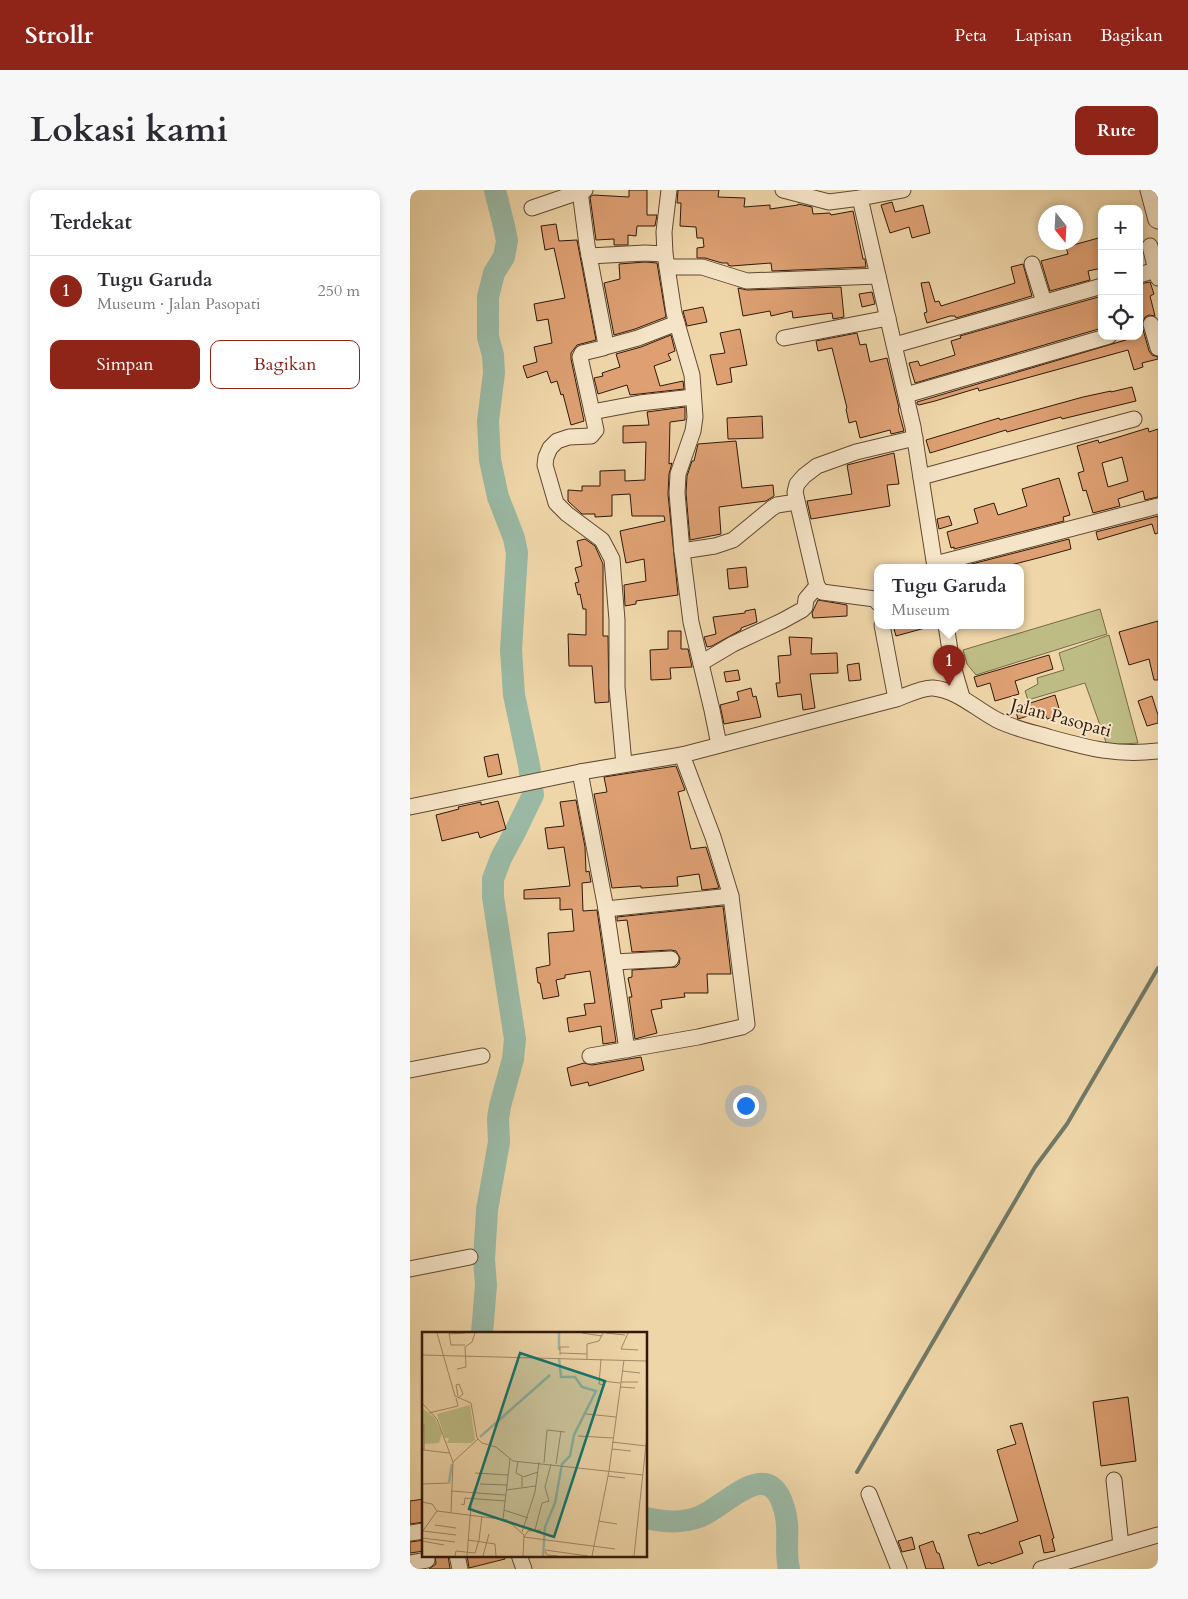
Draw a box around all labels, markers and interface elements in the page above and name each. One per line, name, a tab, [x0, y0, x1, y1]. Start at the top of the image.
text: Strollr	[25, 19, 93, 52]
text: Peta	[955, 23, 987, 48]
text: Lapisan	[1015, 23, 1072, 48]
text: Bagikan	[1100, 23, 1163, 48]
text: Lokasi kami	[30, 106, 228, 154]
button: Rute	[1075, 106, 1158, 155]
north arrow	[1038, 205, 1083, 250]
map controls	[1098, 205, 1143, 340]
button: +	[1098, 205, 1143, 250]
text: Terdekat	[50, 208, 132, 237]
button: −	[1098, 250, 1143, 295]
text: Tugu Garuda	[97, 267, 212, 293]
text: 1	[62, 280, 70, 302]
text: 250 m	[318, 280, 360, 302]
text: Museum · Jalan Pasopati	[97, 293, 261, 315]
button: locate	[1098, 295, 1143, 340]
button: Simpan	[50, 340, 200, 389]
button: Bagikan	[210, 340, 360, 389]
popup	[874, 564, 1024, 629]
text: Tugu Garuda	[891, 573, 1007, 599]
text: Museum	[891, 599, 950, 621]
pin: 1	[933, 645, 965, 686]
street label: Jalan Pasopati	[1005, 692, 1114, 743]
your location	[733, 1093, 759, 1119]
inset map	[422, 1332, 648, 1556]

